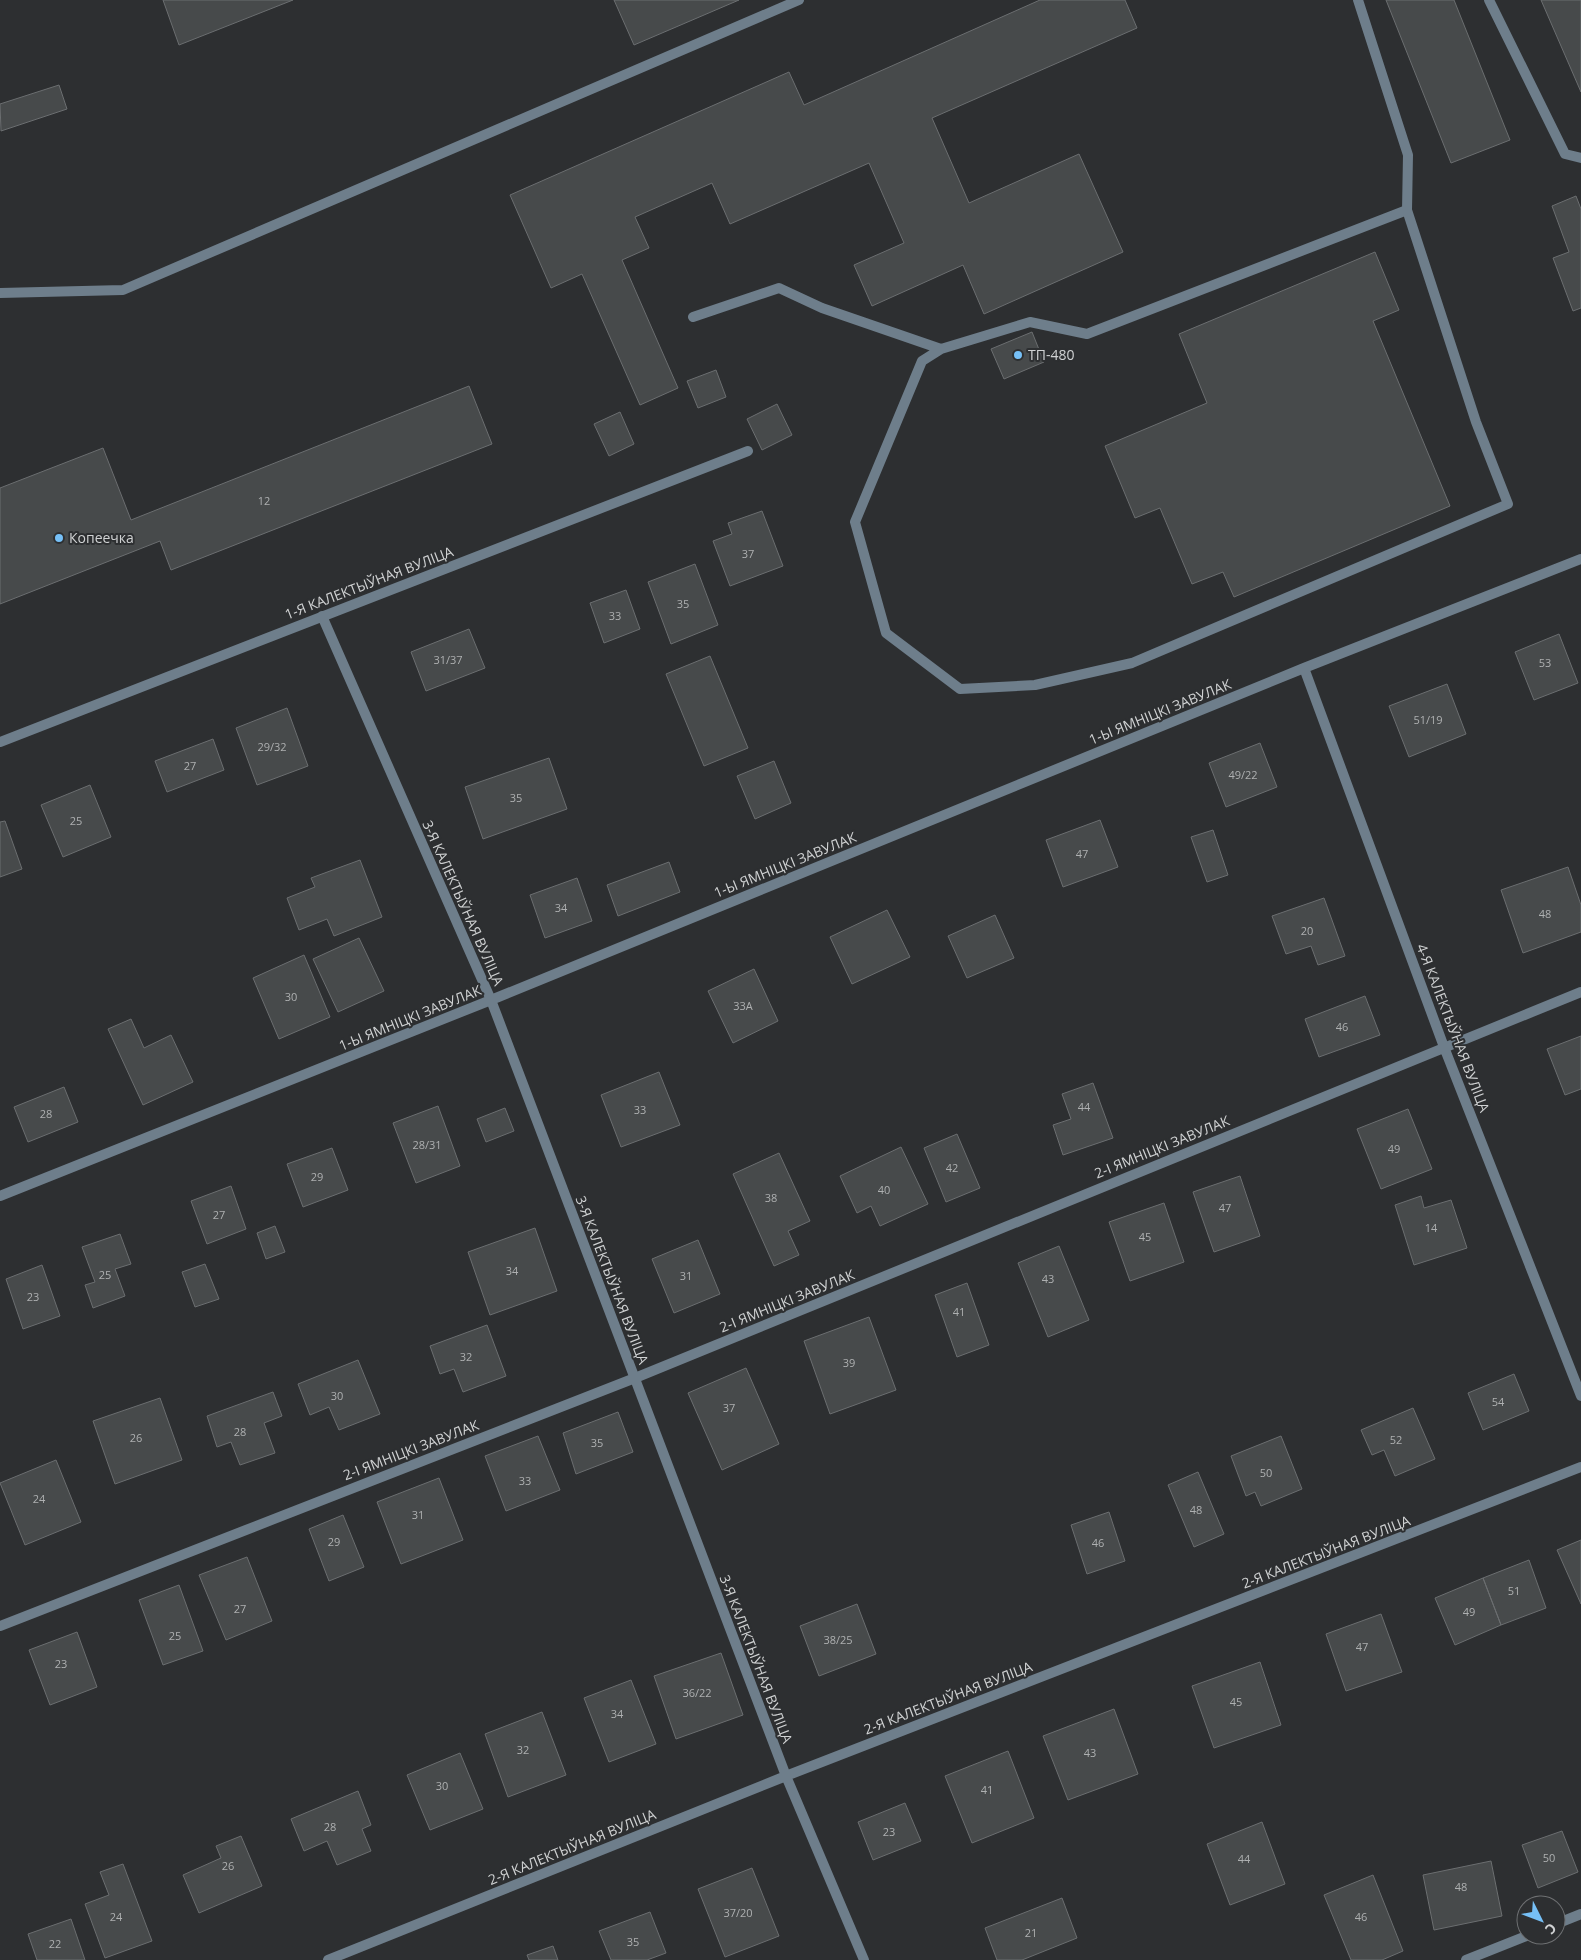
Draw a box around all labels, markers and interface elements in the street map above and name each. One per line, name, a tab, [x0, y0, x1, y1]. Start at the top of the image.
place label: ТП-480	[1028, 345, 1074, 364]
marker: ТП-480	[1012, 349, 1024, 361]
house number: 12	[258, 493, 270, 508]
place label: Копеечка	[69, 528, 134, 547]
marker: Копеечка	[53, 532, 65, 544]
street label: 1-Я КАЛЕКТЫЎНАЯ ВУЛІЦА	[282, 542, 456, 623]
house number: 37	[742, 546, 754, 561]
house number: 35	[677, 596, 689, 611]
house number: 33	[609, 608, 621, 623]
house number: 31/37	[433, 652, 463, 667]
house number: 53	[1539, 655, 1551, 670]
street label: 1-Ы ЯМНІЦКІ ЗАВУЛАК	[1086, 674, 1234, 749]
house number: 51/19	[1413, 712, 1443, 727]
house number: 29/32	[257, 739, 287, 754]
house number: 27	[184, 758, 196, 773]
house number: 49/22	[1228, 767, 1258, 782]
house number: 35	[510, 790, 522, 805]
house number: 25	[70, 813, 82, 828]
street label: 3-Я КАЛЕКТЫЎНАЯ ВУЛІЦА	[418, 817, 509, 989]
street label: 1-Ы ЯМНІЦКІ ЗАВУЛАК	[711, 827, 859, 902]
house number: 47	[1076, 846, 1088, 861]
house number: 34	[555, 900, 568, 915]
house number: 48	[1539, 906, 1551, 921]
house number: 20	[1301, 923, 1313, 938]
street label: 4-Я КАЛЕКТЫЎНАЯ ВУЛІЦА	[1413, 941, 1494, 1115]
street label: 1-Ы ЯМНІЦКІ ЗАВУЛАК	[336, 980, 484, 1055]
house number: 30	[285, 989, 297, 1004]
house number: 33А	[733, 998, 753, 1013]
house number: 46	[1336, 1019, 1348, 1034]
house number: 44	[1078, 1099, 1091, 1114]
house number: 33	[634, 1102, 646, 1117]
house number: 28	[40, 1106, 52, 1121]
street label: 2-І ЯМНІЦКІ ЗАВУЛАК	[1091, 1111, 1233, 1182]
house number: 28/31	[412, 1137, 442, 1152]
house number: 49	[1388, 1141, 1400, 1156]
house number: 42	[946, 1160, 958, 1175]
house number: 29	[311, 1169, 323, 1184]
house number: 40	[878, 1182, 890, 1197]
house number: 38	[765, 1190, 777, 1205]
street label: 3-Я КАЛЕКТЫЎНАЯ ВУЛІЦА	[572, 1193, 653, 1367]
house number: 47	[1219, 1200, 1231, 1215]
house number: 27	[213, 1207, 225, 1222]
house number: 14	[1425, 1220, 1438, 1235]
house number: 45	[1139, 1229, 1151, 1244]
house number: 34	[506, 1263, 519, 1278]
street label: 2-І ЯМНІЦКІ ЗАВУЛАК	[716, 1265, 858, 1336]
house number: 25	[99, 1267, 111, 1282]
house number: 31	[680, 1268, 692, 1283]
house number: 43	[1042, 1271, 1054, 1286]
house number: 23	[27, 1289, 39, 1304]
house number: 41	[953, 1304, 965, 1319]
house number: 32	[460, 1349, 472, 1364]
house number: 39	[843, 1355, 855, 1370]
house number: 30	[331, 1388, 343, 1403]
house number: 54	[1492, 1394, 1505, 1409]
house number: 37	[723, 1400, 735, 1415]
street label: 2-І ЯМНІЦКІ ЗАВУЛАК	[340, 1415, 482, 1484]
house number: 28	[234, 1424, 246, 1439]
house number: 26	[130, 1430, 142, 1445]
house number: 52	[1390, 1432, 1402, 1447]
house number: 35	[591, 1435, 603, 1450]
house number: 50	[1260, 1465, 1272, 1480]
house number: 33	[519, 1473, 531, 1488]
house number: 24	[33, 1491, 46, 1506]
house number: 48	[1190, 1502, 1202, 1517]
house number: 31	[412, 1507, 424, 1522]
street label: 2-Я КАЛЕКТЫЎНАЯ ВУЛІЦА	[1239, 1511, 1413, 1592]
house number: 29	[328, 1534, 340, 1549]
house number: 46	[1092, 1535, 1104, 1550]
street label: 3-Я КАЛЕКТЫЎНАЯ ВУЛІЦА	[716, 1572, 797, 1746]
house number: 51	[1508, 1583, 1520, 1598]
house number: 27	[234, 1601, 246, 1616]
house number: 49	[1463, 1604, 1475, 1619]
house number: 25	[169, 1628, 181, 1643]
house number: 38/25	[823, 1632, 853, 1647]
house number: 47	[1356, 1639, 1368, 1654]
house number: 23	[55, 1656, 67, 1671]
street label: 2-Я КАЛЕКТЫЎНАЯ ВУЛІЦА	[861, 1657, 1035, 1738]
house number: 36/22	[682, 1685, 712, 1700]
house number: 45	[1230, 1694, 1242, 1709]
house number: 34	[611, 1706, 624, 1721]
house number: 32	[517, 1742, 529, 1757]
house number: 43	[1084, 1745, 1096, 1760]
house number: 30	[436, 1778, 448, 1793]
house number: 41	[981, 1782, 993, 1797]
street label: 2-Я КАЛЕКТЫЎНАЯ ВУЛІЦА	[485, 1804, 659, 1889]
house number: 28	[324, 1819, 336, 1834]
house number: 23	[883, 1824, 895, 1839]
house number: 50	[1543, 1850, 1555, 1865]
house number: 44	[1238, 1851, 1251, 1866]
house number: 26	[222, 1858, 234, 1873]
house number: 48	[1455, 1879, 1467, 1894]
north arrow	[1516, 1895, 1566, 1945]
house number: 37/20	[723, 1905, 753, 1920]
house number: 24	[110, 1909, 123, 1924]
house number: 46	[1355, 1909, 1367, 1924]
text: С	[1541, 1919, 1561, 1939]
house number: 21	[1025, 1925, 1037, 1940]
house number: 35	[627, 1934, 639, 1949]
house number: 22	[49, 1936, 61, 1951]

